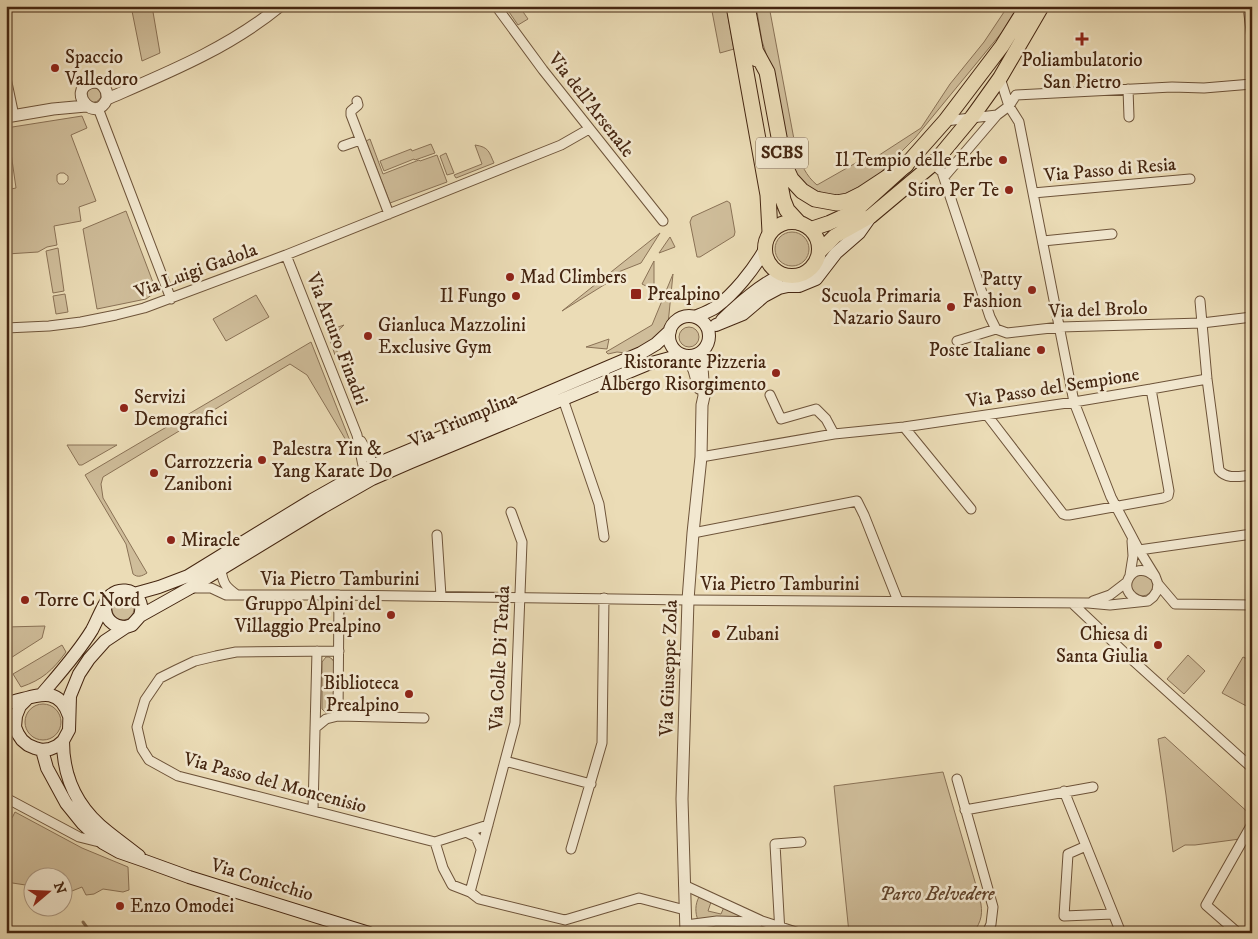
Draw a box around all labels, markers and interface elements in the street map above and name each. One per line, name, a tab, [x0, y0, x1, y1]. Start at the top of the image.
marker: Poliambulatorio San Pietro	[1075, 32, 1089, 46]
place label: Spaccio Valledoro	[64, 46, 138, 91]
street label: Via dell'Arsenale	[542, 47, 639, 162]
place label: Poliambulatorio San Pietro	[1021, 49, 1143, 94]
marker: Spaccio Valledoro	[49, 62, 61, 74]
road number: SCBS	[756, 138, 808, 168]
place label: Il Tempio delle Erbe	[835, 149, 993, 172]
street label: Via Passo di Resia	[1042, 153, 1177, 187]
marker: Il Tempio delle Erbe	[997, 154, 1009, 166]
place label: Stiro Per Te	[908, 179, 999, 202]
marker: Stiro Per Te	[1003, 184, 1015, 196]
street label: Via Luigi Gadola	[131, 238, 260, 304]
place label: Mad Climbers	[520, 266, 627, 289]
place label: Patty Fashion	[962, 268, 1023, 313]
street label: Via Arturo Finadri	[301, 269, 373, 408]
marker: Mad Climbers	[504, 271, 516, 283]
place label: Prealpino	[647, 283, 720, 306]
marker: Patty Fashion	[1026, 284, 1038, 296]
place label: Il Fungo	[440, 285, 506, 308]
place label: Scuola Primaria Nazario Sauro	[821, 285, 941, 330]
marker: Prealpino	[629, 287, 643, 301]
marker: Il Fungo	[510, 290, 522, 302]
street label: Via del Brolo	[1047, 297, 1148, 323]
marker: Scuola Primaria Nazario Sauro	[945, 301, 957, 313]
place label: Gianluca Mazzolini Exclusive Gym	[378, 314, 526, 359]
marker: Gianluca Mazzolini Exclusive Gym	[362, 330, 374, 342]
place label: Poste Italiane	[929, 339, 1031, 362]
marker: Poste Italiane	[1035, 344, 1047, 356]
place label: Ristorante Pizzeria Albergo Risorgimento	[600, 351, 766, 396]
street label: Via Passo del Sempione	[964, 363, 1141, 413]
marker: Ristorante Pizzeria Albergo Risorgimento	[770, 367, 782, 379]
place label: Servizi Demografici	[134, 386, 228, 431]
street label: Via Triumplina	[405, 387, 520, 453]
marker: Servizi Demografici	[118, 402, 130, 414]
place label: Palestra Yin & Yang Karate Do	[272, 438, 392, 483]
place label: Carrozzeria Zaniboni	[164, 451, 252, 496]
marker: Palestra Yin & Yang Karate Do	[256, 454, 268, 466]
marker: Carrozzeria Zaniboni	[148, 467, 160, 479]
place label: Miracle	[181, 529, 240, 552]
marker: Miracle	[165, 534, 177, 546]
street label: Via Pietro Tamburini	[259, 568, 420, 591]
street label: Via Pietro Tamburini	[699, 573, 860, 596]
street label: Via Colle Di Tenda	[485, 585, 515, 732]
place label: Torre C Nord	[35, 589, 141, 612]
place label: Gruppo Alpini del Villaggio Prealpino	[234, 593, 381, 638]
marker: Torre C Nord	[19, 594, 31, 606]
street label: Via Giuseppe Zola	[655, 599, 683, 738]
marker: Gruppo Alpini del Villaggio Prealpino	[385, 609, 397, 621]
place label: Zubani	[726, 623, 779, 646]
place label: Chiesa di Santa Giulia	[1056, 623, 1148, 668]
marker: Zubani	[710, 628, 722, 640]
marker: Chiesa di Santa Giulia	[1152, 639, 1164, 651]
place label: Biblioteca Prealpino	[323, 672, 399, 717]
marker: Biblioteca Prealpino	[403, 688, 415, 700]
street label: Via Passo del Moncenisio	[180, 747, 369, 819]
street label: Via Conicchio	[207, 853, 316, 907]
north arrow	[22, 866, 72, 916]
text: N	[49, 880, 70, 897]
park label: Parco Belvedere	[880, 883, 995, 906]
place label: Enzo Omodei	[130, 895, 234, 918]
marker: Enzo Omodei	[114, 900, 126, 912]

